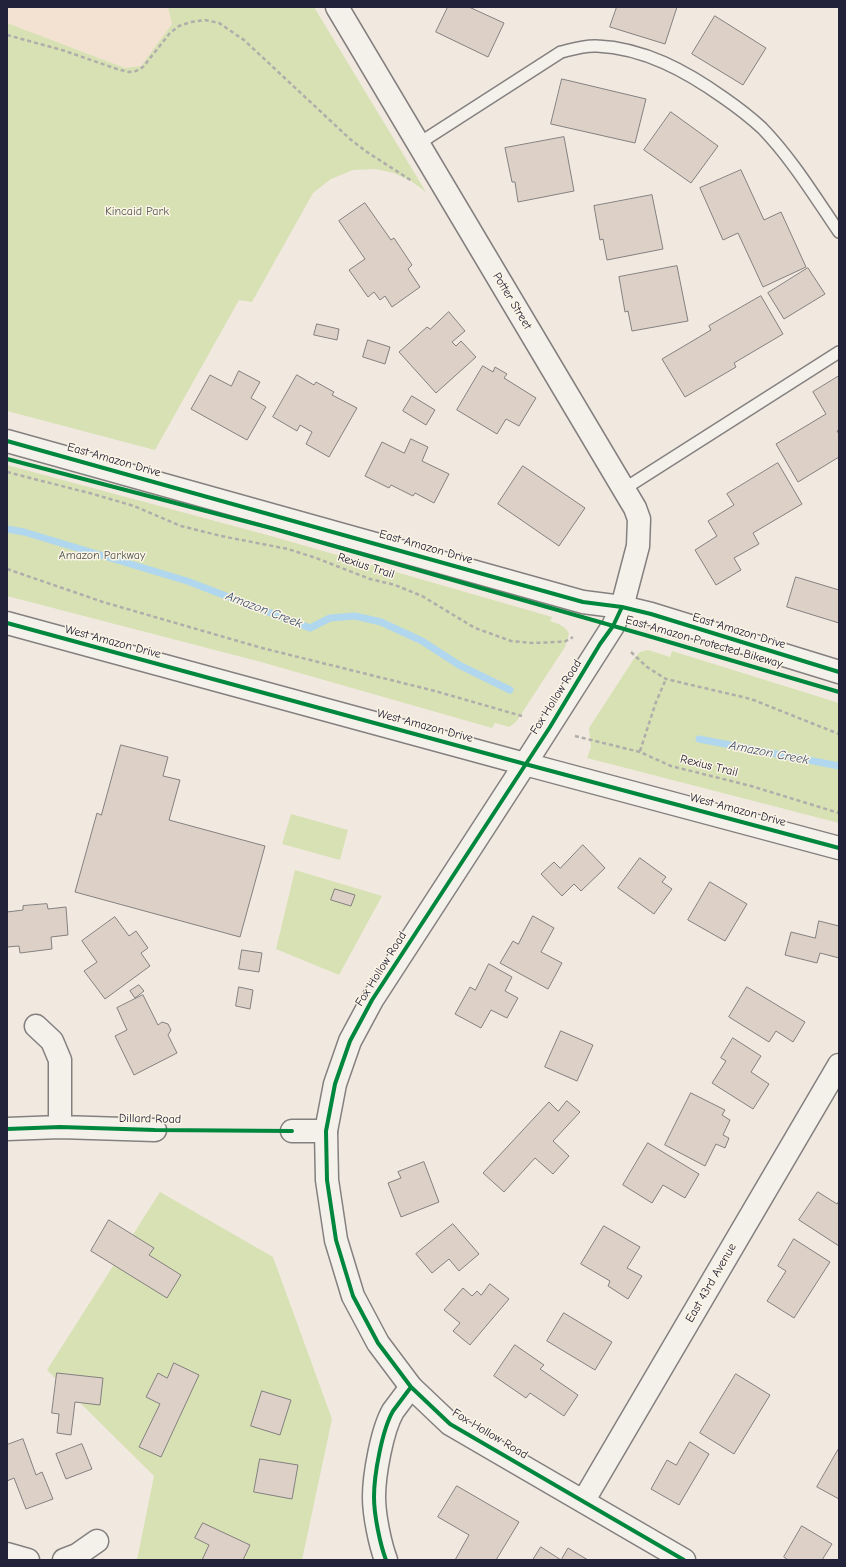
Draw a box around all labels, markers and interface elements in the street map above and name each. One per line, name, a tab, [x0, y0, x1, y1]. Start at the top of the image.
park label: Kincaid Park	[105, 205, 169, 219]
street label: Potter Street	[489, 270, 535, 332]
street label: East Amazon Drive	[66, 440, 162, 480]
street label: East Amazon Drive	[378, 527, 474, 567]
park label: Amazon Parkway	[59, 549, 145, 563]
street label: Rexius Trail	[336, 550, 396, 582]
water label: Amazon Creek	[223, 588, 305, 632]
street label: East Amazon Drive	[691, 610, 787, 652]
street label: East Amazon Protected Bikeway	[624, 613, 784, 671]
street label: West Amazon Drive	[63, 622, 163, 662]
street label: Fox Hollow Road	[527, 657, 585, 737]
street label: West Amazon Drive	[375, 706, 475, 746]
water label: Amazon Creek	[728, 738, 810, 768]
street label: Rexius Trail	[679, 752, 739, 780]
street label: West Amazon Drive	[688, 790, 788, 830]
street label: Fox Hollow Road	[352, 929, 410, 1009]
street label: Dillard Road	[119, 1111, 181, 1127]
street label: East 43rd Avenue	[683, 1241, 739, 1325]
street label: Fox Hollow Road	[450, 1406, 530, 1462]

